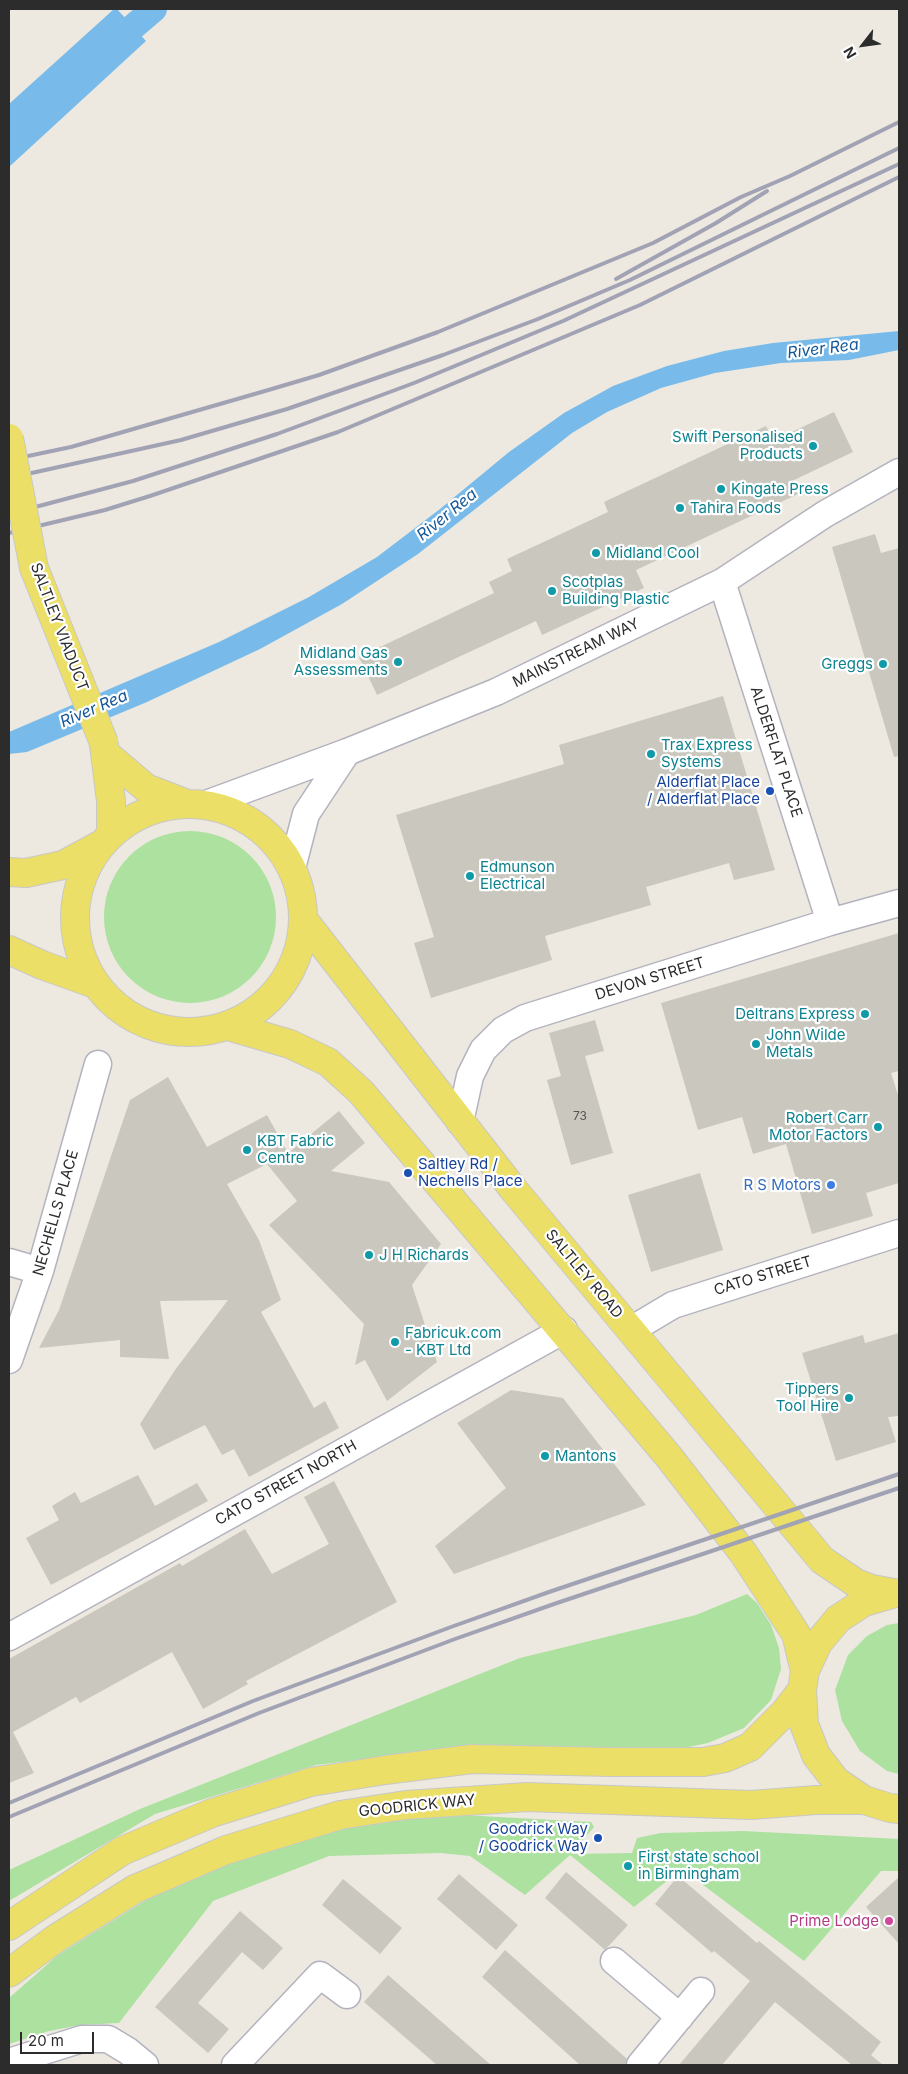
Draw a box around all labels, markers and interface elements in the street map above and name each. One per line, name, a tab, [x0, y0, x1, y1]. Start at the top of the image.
north arrow	[838, 20, 888, 70]
text: N	[840, 44, 860, 62]
water label: River Rea	[786, 335, 860, 363]
place label: Swift Personalised Products	[672, 428, 803, 463]
marker: Swift Personalised Products	[807, 440, 819, 452]
place label: Kingate Press	[731, 480, 829, 498]
marker: Kingate Press	[715, 483, 727, 495]
water label: River Rea	[413, 485, 481, 545]
place label: Tahira Foods	[690, 499, 781, 517]
marker: Tahira Foods	[674, 502, 686, 514]
place label: Midland Cool	[606, 544, 699, 562]
marker: Midland Cool	[590, 547, 602, 559]
street label: SALTLEY VIADUCT	[26, 560, 92, 694]
place label: Scotplas Building Plastic	[562, 573, 670, 608]
marker: Scotplas Building Plastic	[546, 585, 558, 597]
street label: MAINSTREAM WAY	[510, 615, 642, 691]
place label: Midland Gas Assessments	[294, 644, 388, 679]
place label: Greggs	[821, 655, 873, 673]
marker: Midland Gas Assessments	[392, 656, 404, 668]
marker: Greggs	[877, 658, 889, 670]
street label: ALDERFLAT PLACE	[746, 684, 806, 820]
water label: River Rea	[57, 686, 131, 732]
place label: Trax Express Systems	[661, 736, 753, 771]
marker: Trax Express Systems	[645, 748, 657, 760]
place label: Alderflat Place / Alderflat Place	[647, 773, 760, 808]
marker: Alderflat Place / Alderflat Place	[764, 785, 776, 797]
place label: Edmunson Electrical	[480, 858, 555, 893]
marker: Edmunson Electrical	[464, 870, 476, 882]
street label: DEVON STREET	[593, 954, 707, 1004]
place label: Deltrans Express	[735, 1005, 855, 1023]
marker: Deltrans Express	[859, 1008, 871, 1020]
place label: John Wilde Metals	[766, 1026, 845, 1061]
marker: John Wilde Metals	[750, 1038, 762, 1050]
house number: 73	[573, 1109, 587, 1123]
place label: Robert Carr Motor Factors	[769, 1109, 868, 1144]
marker: Robert Carr Motor Factors	[872, 1121, 884, 1133]
place label: KBT Fabric Centre	[257, 1132, 334, 1167]
marker: KBT Fabric Centre	[241, 1144, 253, 1156]
street label: NECHELLS PLACE	[29, 1148, 83, 1278]
place label: Saltley Rd / Nechells Place	[418, 1155, 523, 1190]
marker: Saltley Rd / Nechells Place	[402, 1167, 414, 1179]
place label: R S Motors	[743, 1176, 821, 1194]
marker: R S Motors	[825, 1179, 837, 1191]
street label: SALTLEY ROAD	[542, 1226, 626, 1322]
place label: J H Richards	[379, 1246, 469, 1264]
marker: J H Richards	[363, 1249, 375, 1261]
street label: CATO STREET	[712, 1253, 814, 1299]
place label: Fabricuk.com - KBT Ltd	[405, 1324, 501, 1359]
marker: Fabricuk.com - KBT Ltd	[389, 1336, 401, 1348]
place label: Tippers Tool Hire	[776, 1380, 839, 1415]
marker: Tippers Tool Hire	[843, 1392, 855, 1404]
street label: CATO STREET NORTH	[212, 1437, 360, 1529]
place label: Mantons	[555, 1447, 616, 1465]
marker: Mantons	[539, 1450, 551, 1462]
street label: GOODRICK WAY	[358, 1791, 476, 1821]
place label: Goodrick Way / Goodrick Way	[479, 1820, 588, 1855]
marker: Goodrick Way / Goodrick Way	[592, 1832, 604, 1844]
place label: First state school in Birmingham	[638, 1848, 759, 1883]
marker: First state school in Birmingham	[622, 1860, 634, 1872]
place label: Prime Lodge	[789, 1912, 879, 1930]
marker: Prime Lodge	[883, 1915, 895, 1927]
scale bar	[22, 2022, 96, 2054]
text: 20 m	[28, 2031, 64, 2050]

